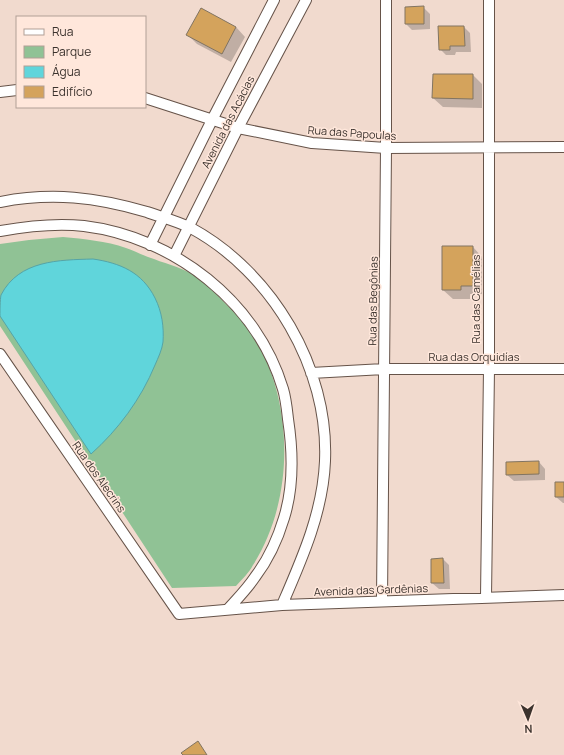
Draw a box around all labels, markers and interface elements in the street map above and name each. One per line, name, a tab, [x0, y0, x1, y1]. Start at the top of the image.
legend	[16, 16, 146, 108]
text: Rua	[52, 23, 73, 40]
text: Parque	[52, 43, 91, 60]
text: Água	[52, 63, 81, 80]
street label: Avenida das Acácias	[198, 73, 258, 171]
text: Edifício	[52, 83, 92, 100]
street label: Rua das Papoulas	[307, 122, 397, 143]
street label: Rua das Camélias	[468, 254, 483, 344]
street label: Rua das Begônias	[364, 256, 381, 346]
street label: Rua das Orquidías	[429, 349, 520, 364]
street label: Rua dos Alecrins	[69, 438, 130, 515]
street label: Avenida das Gardênias	[314, 580, 429, 599]
north arrow	[508, 699, 548, 739]
text: N	[524, 722, 533, 737]

